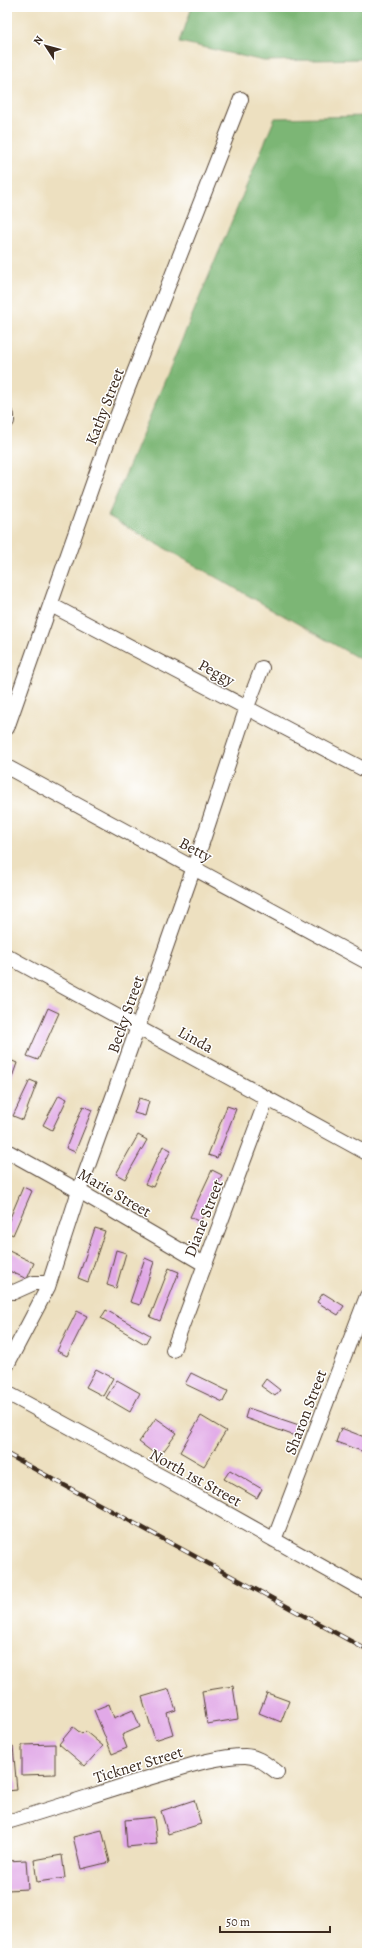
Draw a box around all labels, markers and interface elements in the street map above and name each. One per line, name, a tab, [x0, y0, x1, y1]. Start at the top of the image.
north arrow	[26, 26, 66, 66]
text: N	[30, 33, 47, 48]
street label: Kathy Street	[80, 365, 130, 448]
street label: Peggy	[194, 654, 239, 692]
street label: Betty	[175, 832, 217, 868]
street label: Becky Street	[102, 972, 150, 1056]
street label: Linda	[174, 1021, 218, 1059]
street label: Marie Street	[74, 1163, 155, 1223]
street label: Diane Street	[179, 1176, 229, 1260]
street label: Sharon Street	[280, 1367, 332, 1458]
street label: North 1st Street	[146, 1444, 245, 1512]
street label: Tickner Street	[91, 1741, 186, 1789]
scale bar	[220, 1908, 330, 1934]
text: 50 m	[226, 1914, 250, 1930]

